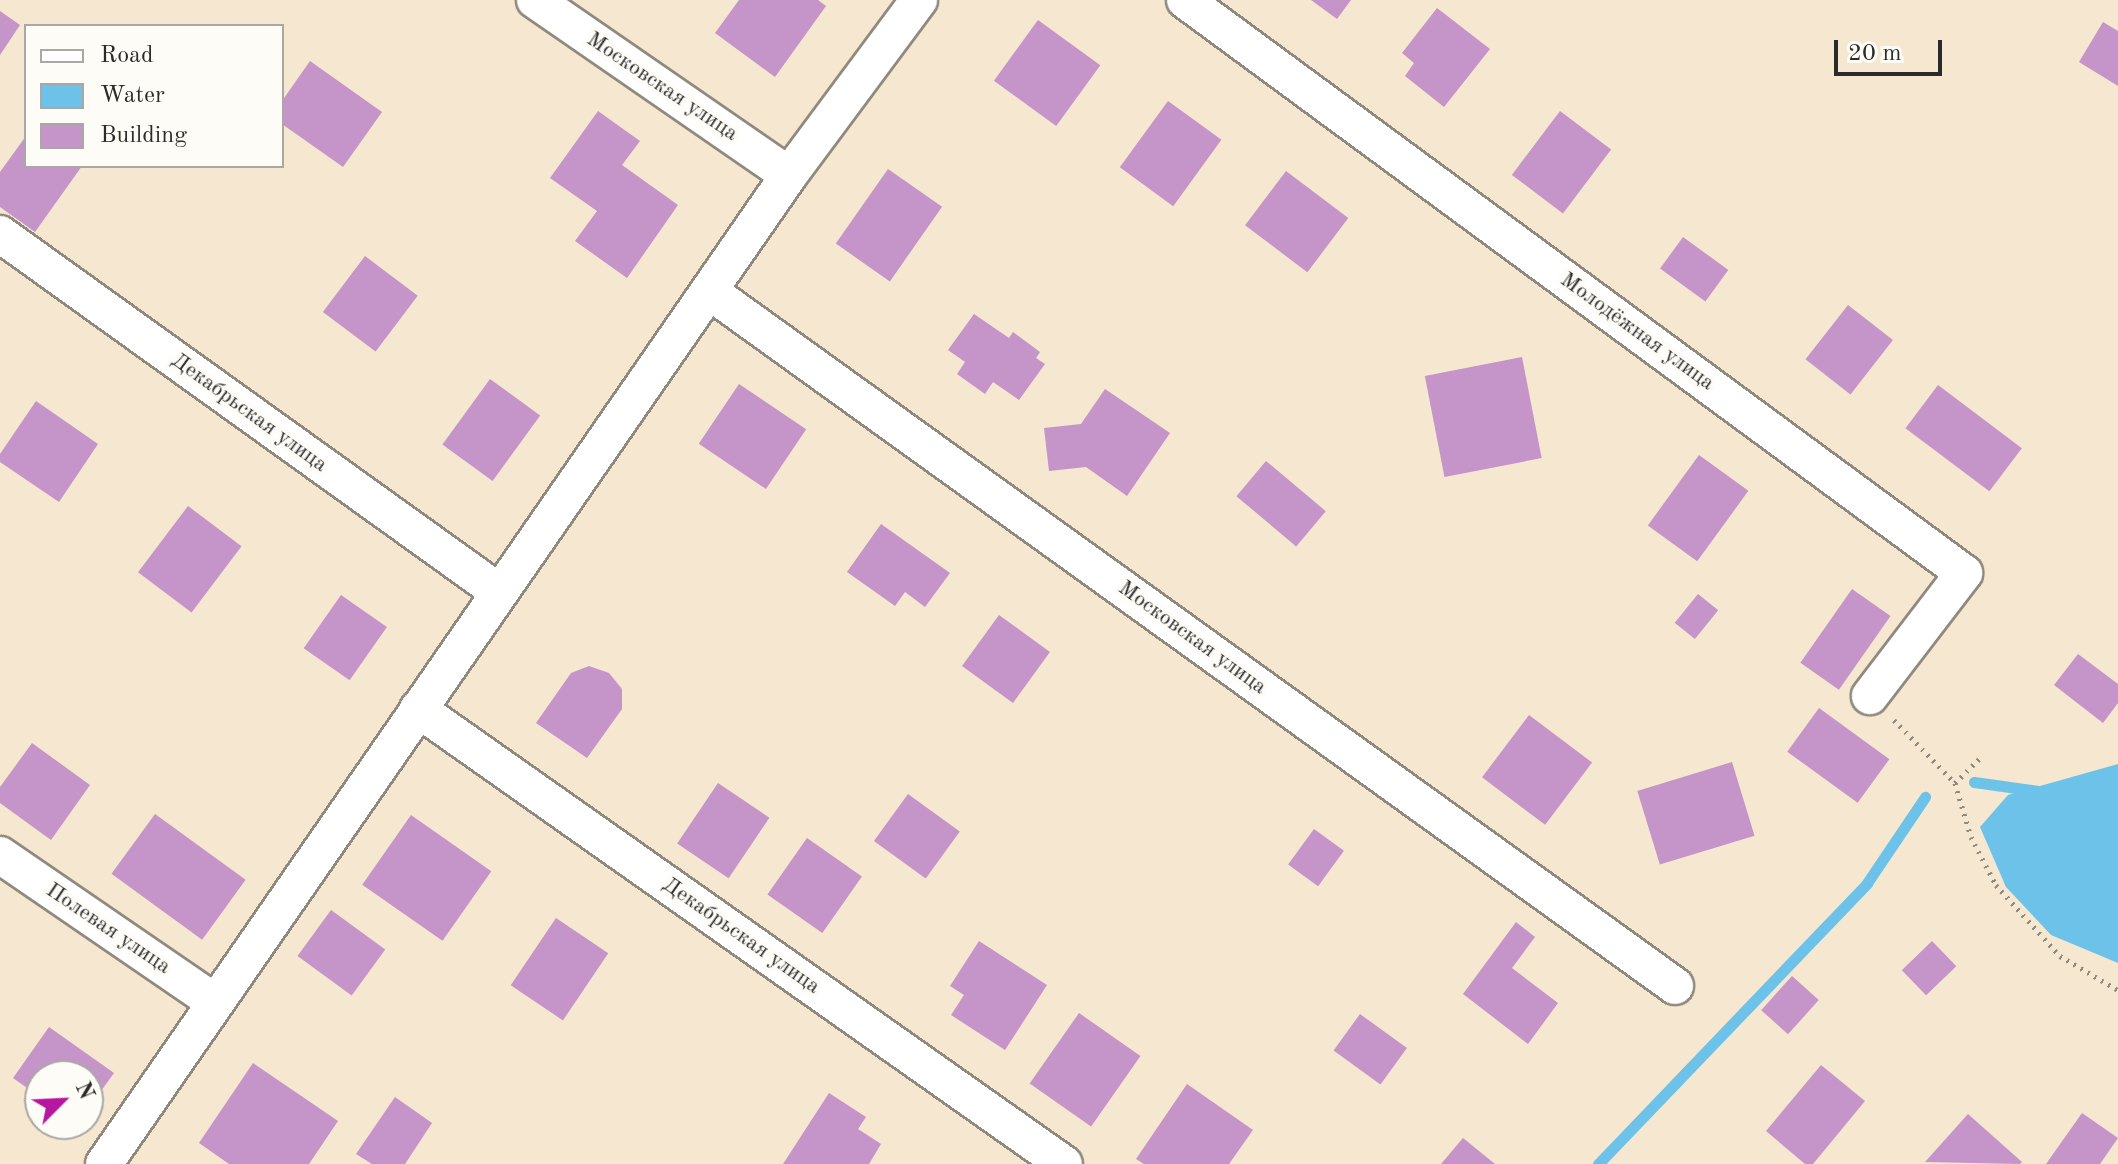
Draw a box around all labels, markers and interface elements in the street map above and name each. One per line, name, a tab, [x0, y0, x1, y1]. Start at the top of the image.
legend	[24, 24, 284, 168]
scale bar	[1838, 24, 1946, 74]
street label: Московская улица	[581, 27, 743, 147]
text: 20 m	[1848, 42, 1902, 66]
text: Road	[100, 44, 153, 68]
text: Water	[100, 84, 165, 108]
text: Building	[100, 124, 187, 148]
street label: Молодёжная улица	[1555, 267, 1719, 397]
street label: Декабрьская улица	[166, 348, 332, 478]
street label: Московская улица	[1113, 575, 1271, 701]
street label: Декабрьская улица	[657, 872, 825, 1000]
street label: Полевая улица	[41, 878, 175, 980]
north arrow	[24, 1060, 104, 1140]
text: N	[71, 1079, 98, 1103]

